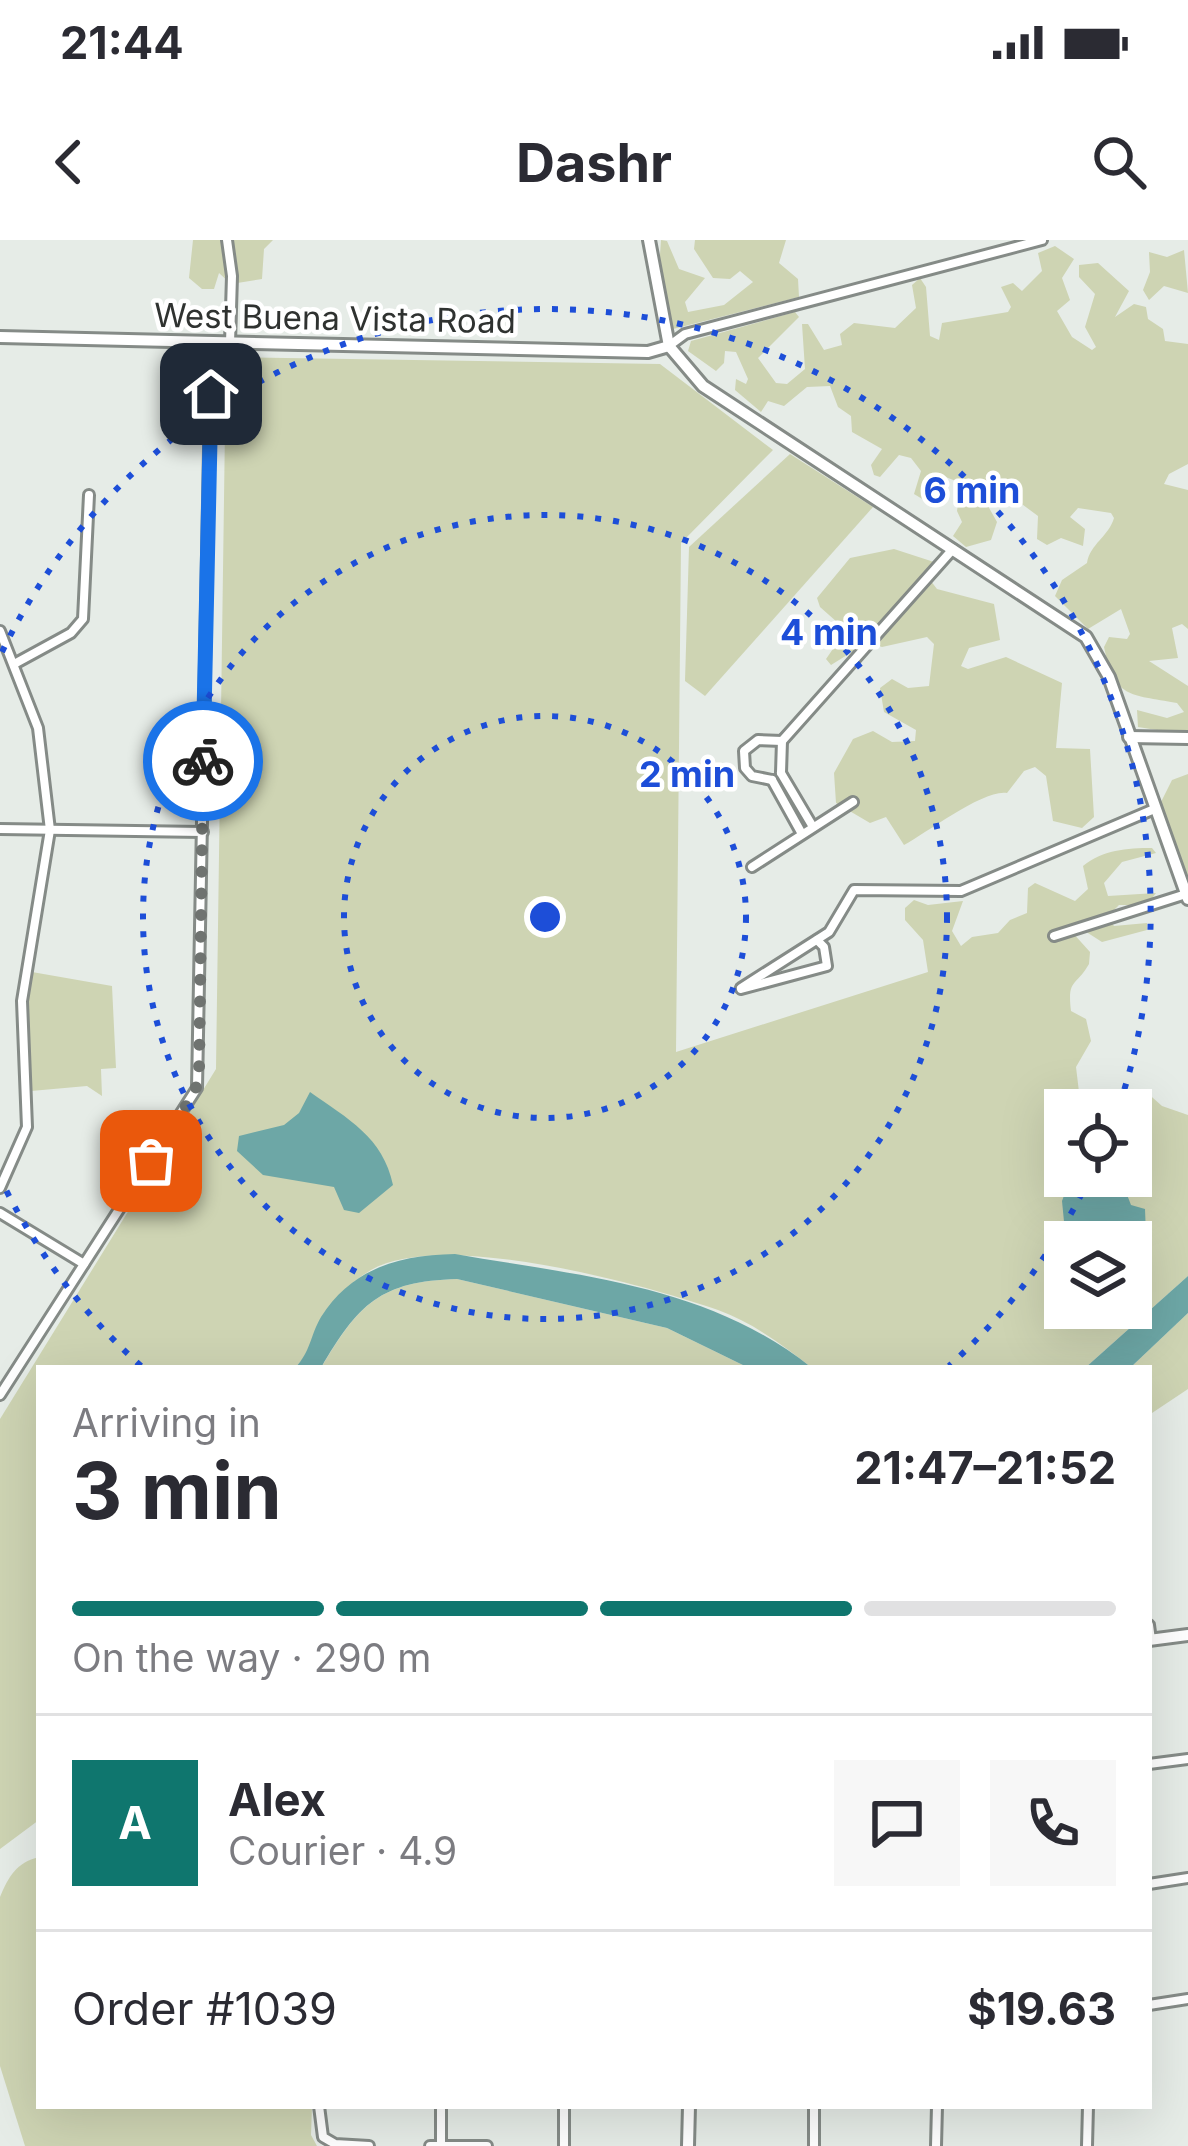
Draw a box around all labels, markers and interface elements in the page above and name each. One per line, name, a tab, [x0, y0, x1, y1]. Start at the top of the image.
text: 21:44	[60, 15, 184, 70]
icon: back	[36, 129, 102, 195]
icon: search	[1086, 129, 1152, 195]
text: Dashr	[516, 130, 672, 195]
street label: West Buena Vista Road	[154, 295, 516, 341]
pin	[160, 343, 262, 445]
icon: home	[178, 361, 244, 427]
text: 6 min	[924, 468, 1020, 512]
text: 4 min	[780, 610, 878, 654]
courier	[143, 701, 263, 821]
icon: bike	[170, 728, 236, 794]
text: 2 min	[639, 752, 735, 796]
centre of rings	[524, 896, 566, 938]
map controls	[1044, 1089, 1152, 1329]
button: locate	[1044, 1089, 1152, 1197]
pin	[100, 1110, 202, 1212]
icon: bag	[118, 1128, 184, 1194]
button: layers	[1044, 1221, 1152, 1329]
text: Arriving in	[72, 1399, 261, 1446]
text: 21:47–21:52	[854, 1440, 1116, 1495]
text: 3 min	[72, 1443, 282, 1538]
text: On the way · 290 m	[72, 1634, 431, 1681]
button: chat	[834, 1760, 960, 1886]
button: phone	[990, 1760, 1116, 1886]
text: Alex	[228, 1772, 326, 1827]
text: A	[118, 1795, 152, 1850]
text: Courier · 4.9	[228, 1827, 457, 1874]
text: Order #1039	[72, 1981, 337, 2036]
text: $19.63	[967, 1981, 1116, 2036]

